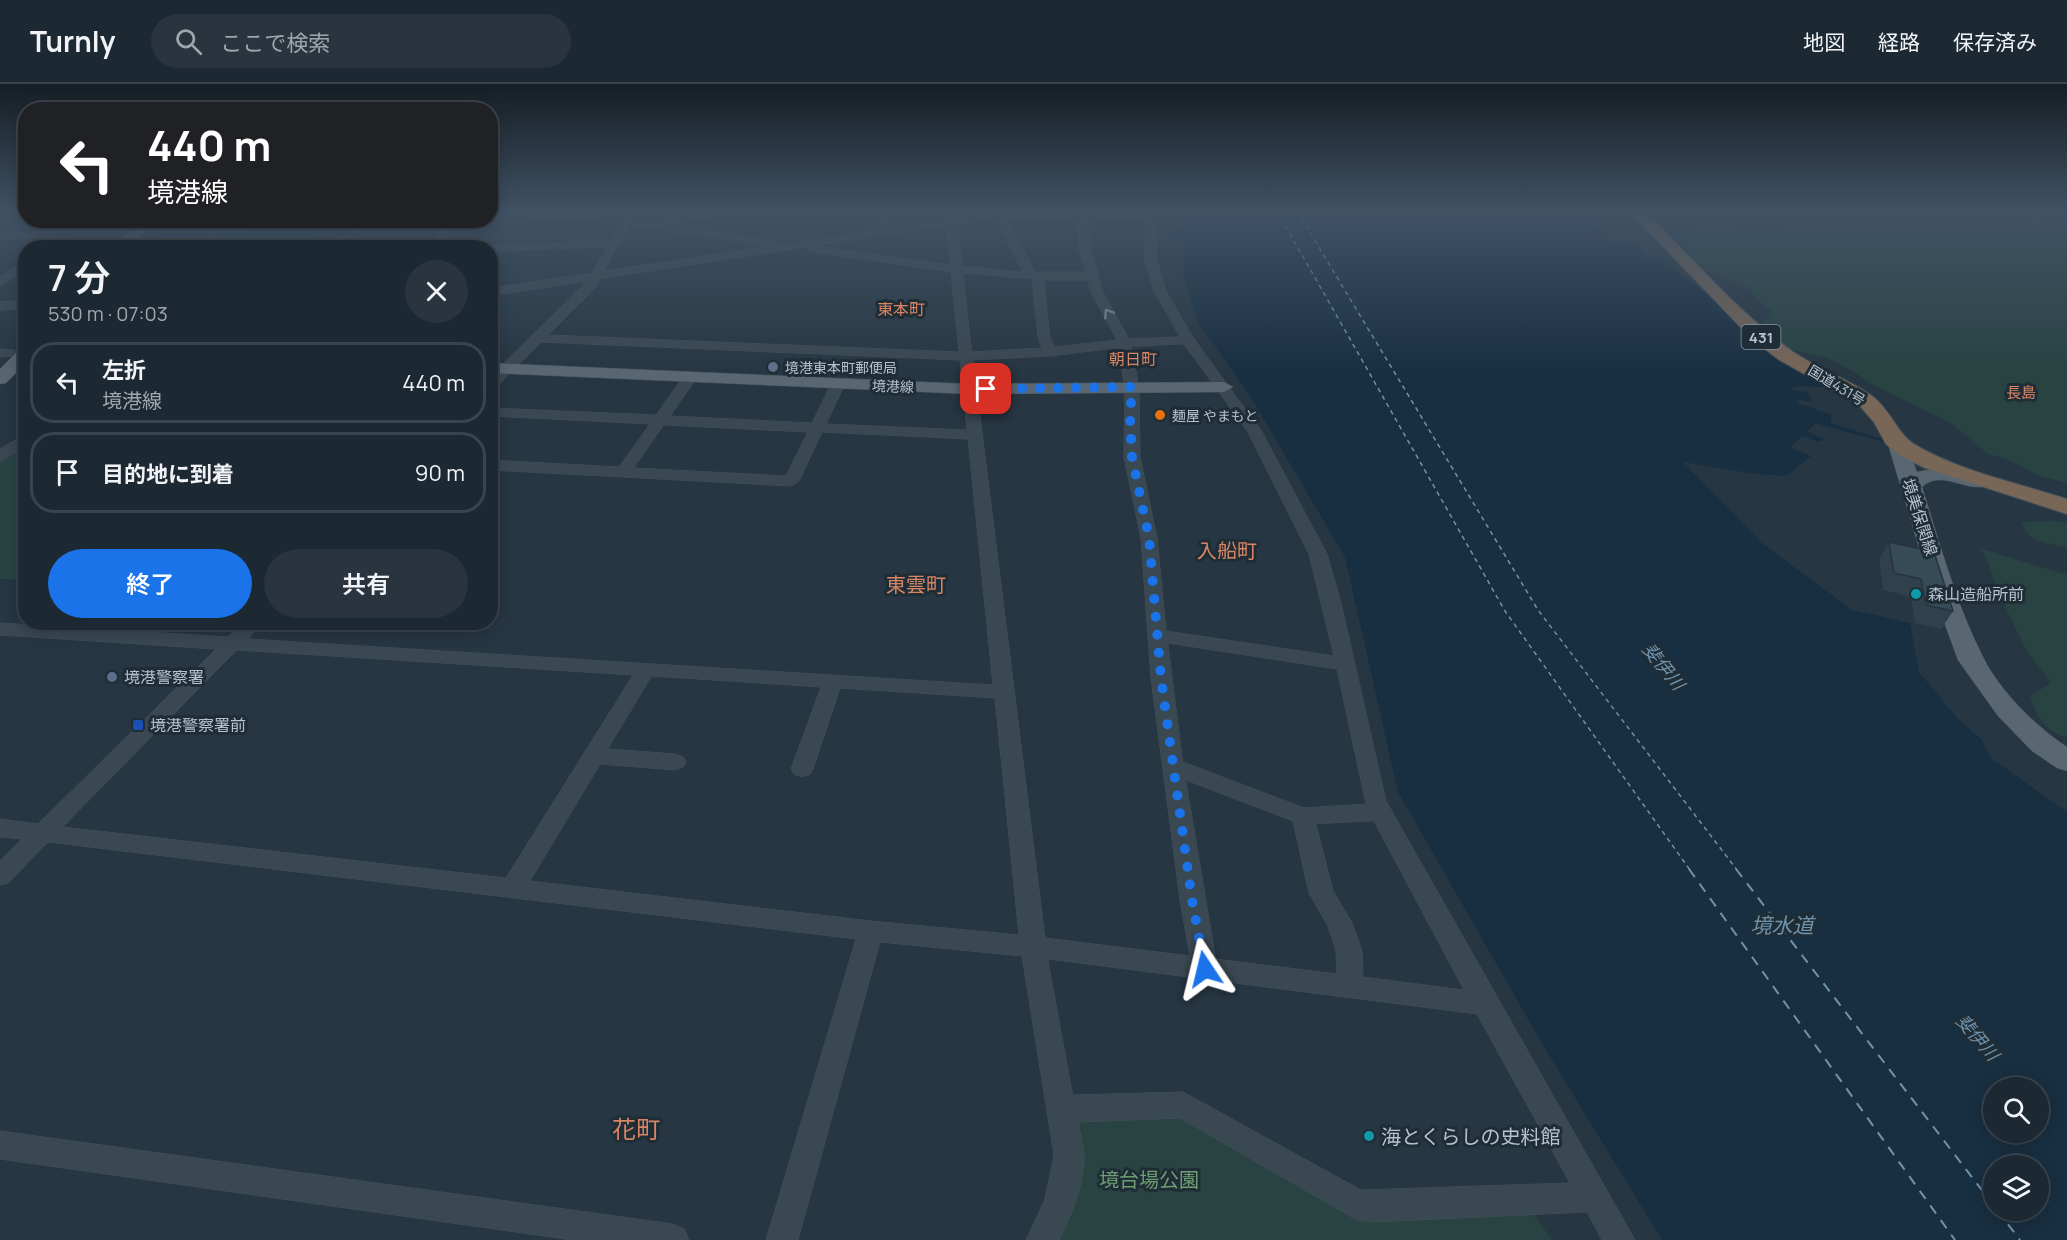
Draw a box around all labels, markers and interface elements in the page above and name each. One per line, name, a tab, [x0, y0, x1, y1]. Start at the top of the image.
search box	[151, 14, 571, 68]
text: Turnly	[30, 22, 115, 60]
icon: search	[172, 25, 205, 58]
text: ここで検索	[220, 28, 330, 58]
text: 地図	[1803, 28, 1845, 56]
text: 経路	[1878, 28, 1920, 56]
text: 保存済み	[1953, 28, 2037, 56]
text: 440 m	[147, 116, 271, 174]
icon: left	[48, 126, 126, 204]
text: 境港線	[147, 173, 228, 210]
text: 7 分	[48, 253, 110, 302]
button: close	[405, 260, 468, 323]
district label: 東本町	[877, 298, 925, 320]
text: 530 m · 07:03	[48, 300, 168, 327]
one-way arrow	[1105, 308, 1116, 319]
road number: 431	[1742, 325, 1780, 349]
district label: 朝日町	[1109, 348, 1157, 370]
text: 左折	[102, 355, 146, 385]
place label: 境港東本町郵便局	[785, 358, 897, 377]
marker: 境港東本町郵便局	[766, 360, 780, 374]
street label: 国道431号	[1805, 361, 1869, 409]
pin	[960, 363, 1011, 414]
icon: left	[51, 366, 84, 399]
text: 440 m	[402, 368, 465, 398]
icon: arrive	[969, 372, 1002, 405]
street label: 境港線	[872, 376, 914, 396]
district label: 長島	[2006, 382, 2036, 403]
text: 境港線	[102, 387, 162, 414]
place label: 麺屋 やまもと	[1172, 406, 1259, 425]
marker: 麺屋 やまもと	[1153, 408, 1167, 422]
icon: arrive	[51, 456, 84, 489]
text: 90 m	[415, 458, 465, 488]
text: 目的地に到着	[102, 459, 234, 489]
street label: 境美保関線	[1897, 476, 1943, 558]
district label: 入船町	[1197, 537, 1257, 564]
button: 終了	[48, 549, 252, 618]
button: 共有	[264, 549, 468, 618]
district label: 東雲町	[886, 571, 946, 598]
place label: 森山造船所前	[1928, 583, 2024, 605]
marker: 森山造船所前	[1909, 587, 1923, 601]
water label: 斐伊川	[1638, 637, 1692, 696]
place label: 境港警察署	[124, 666, 204, 688]
marker: 境港警察署	[105, 670, 119, 684]
place label: 境港警察署前	[150, 714, 246, 736]
marker: 境港警察署前	[131, 718, 145, 732]
water label: 境水道	[1751, 911, 1816, 939]
position arrow	[1173, 937, 1237, 1001]
water label: 斐伊川	[1951, 1009, 2006, 1067]
map controls	[1983, 1077, 2049, 1221]
button: search	[1983, 1077, 2049, 1143]
district label: 花町	[612, 1112, 660, 1145]
place label: 海とくらしの史料館	[1381, 1123, 1560, 1150]
marker: 海とくらしの史料館	[1362, 1129, 1376, 1143]
button: layers	[1983, 1155, 2049, 1221]
park label: 境台場公園	[1099, 1166, 1199, 1193]

